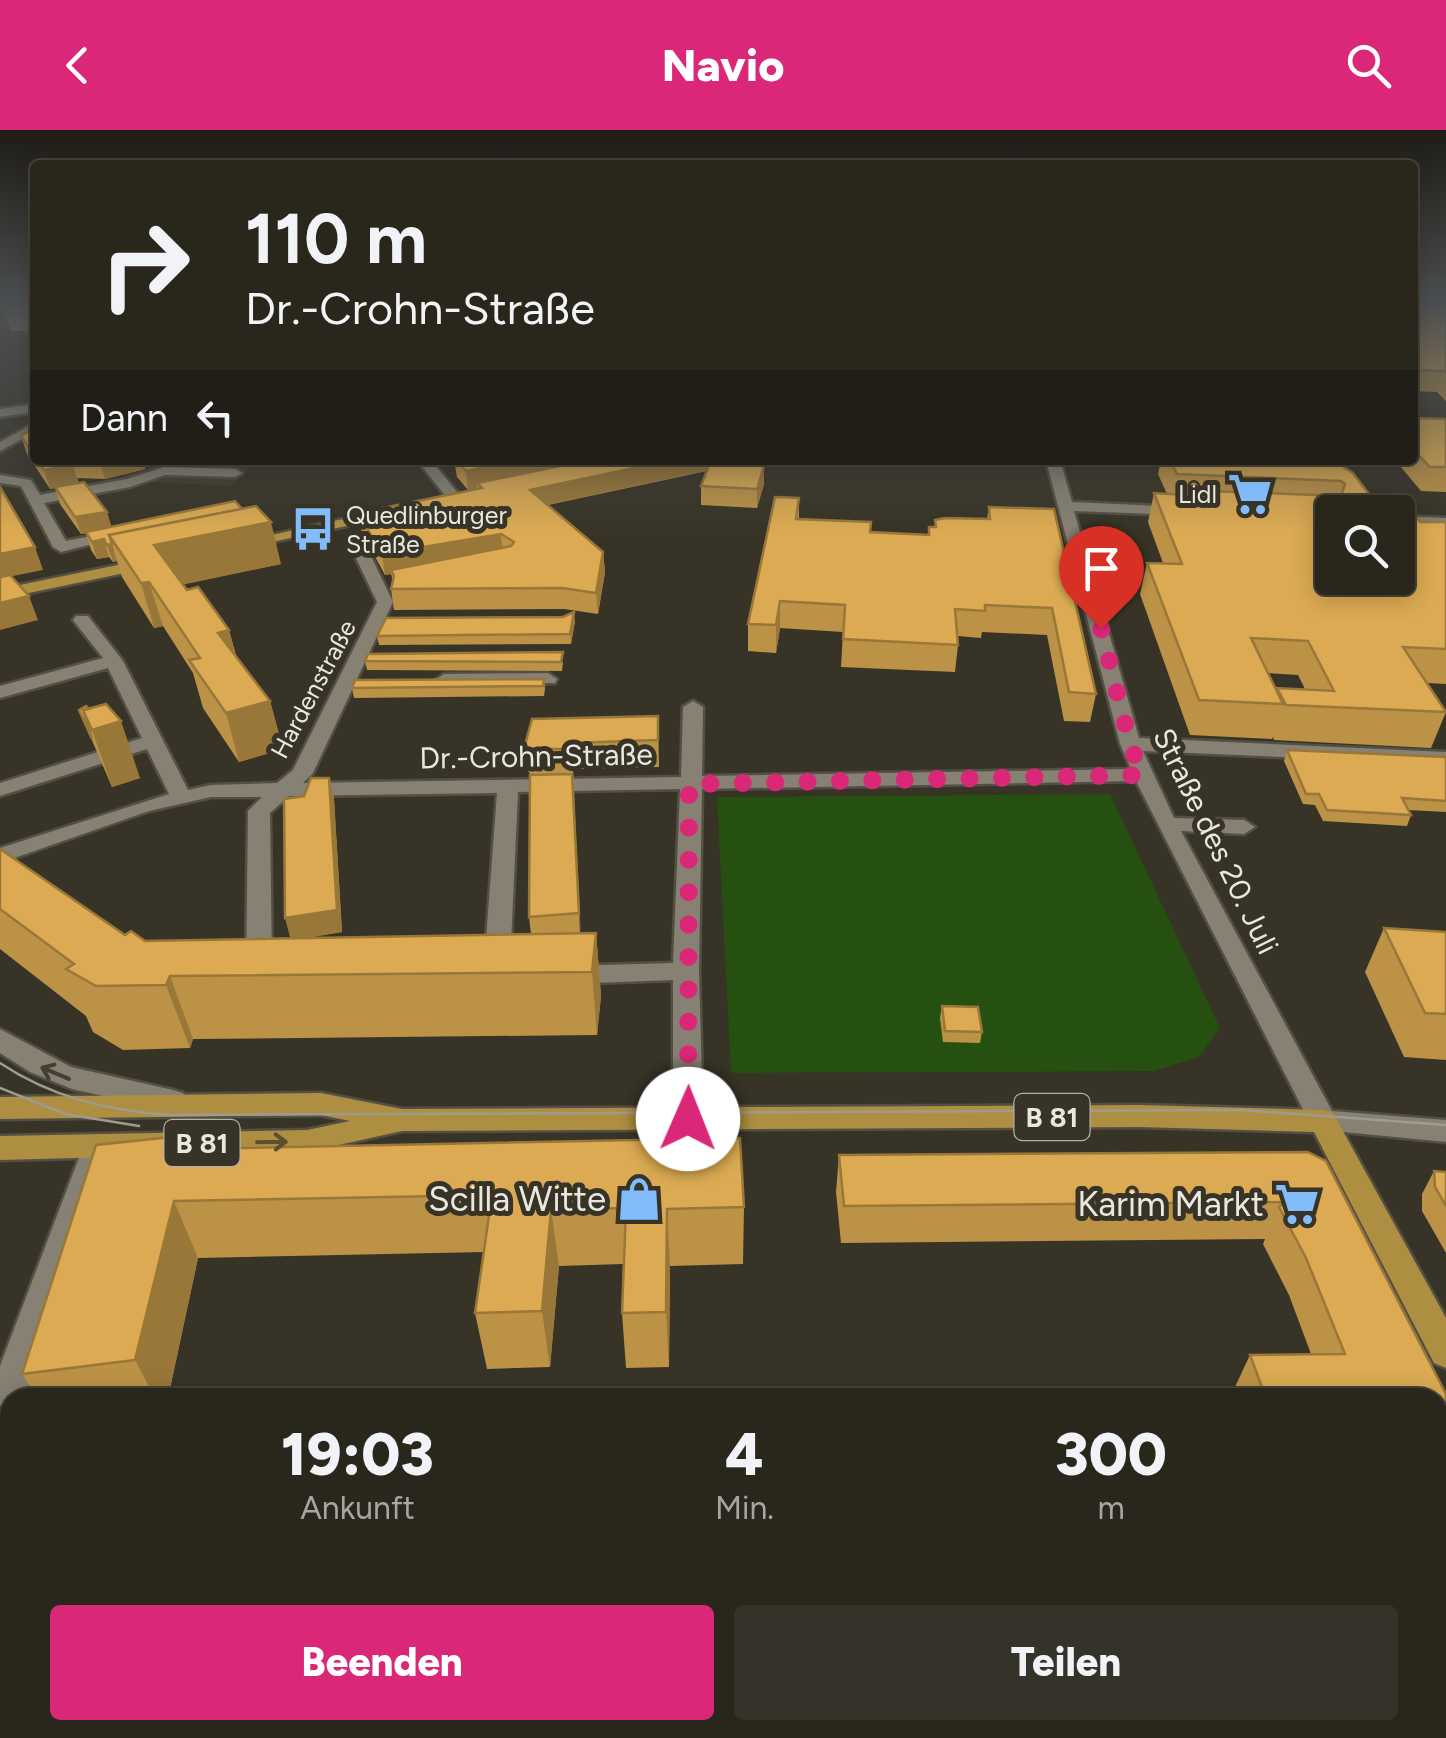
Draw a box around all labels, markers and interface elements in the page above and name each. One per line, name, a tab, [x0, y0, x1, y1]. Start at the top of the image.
icon: back	[50, 38, 105, 93]
text: Navio	[662, 38, 784, 92]
icon: search	[1341, 38, 1396, 93]
text: 110 m	[245, 196, 427, 281]
icon: right	[80, 200, 210, 330]
text: Dr.-Crohn-Straße	[245, 281, 595, 335]
icon: left	[188, 390, 243, 445]
text: Dann	[80, 395, 168, 441]
supermarket icon: Lidl	[1226, 470, 1274, 518]
place label: Lidl	[1178, 479, 1217, 509]
map controls	[1315, 495, 1415, 595]
button: search	[1315, 495, 1415, 595]
place label: Quedlinburger Straße	[346, 500, 507, 559]
bus stop icon: Quedlinburger Straße	[289, 505, 337, 553]
pin	[1059, 526, 1144, 629]
icon: arrive	[1074, 541, 1129, 596]
street label: Hardenstraße	[264, 615, 362, 763]
street label: Straße des 20. Juli	[1145, 722, 1287, 960]
street label: Dr.-Crohn-Straße	[419, 735, 653, 777]
one-way arrow	[40, 1062, 71, 1080]
position arrow	[636, 1067, 740, 1171]
road number: B 81	[1014, 1094, 1090, 1140]
road number: B 81	[164, 1120, 240, 1166]
one-way arrow	[256, 1132, 288, 1152]
shop icon: Scilla Witte	[615, 1175, 663, 1223]
place label: Scilla Witte	[428, 1178, 606, 1220]
supermarket icon: Karim Markt	[1273, 1180, 1321, 1228]
place label: Karim Markt	[1077, 1183, 1264, 1225]
text: 19:03	[281, 1418, 434, 1490]
text: 4	[725, 1418, 764, 1490]
text: 300	[1055, 1418, 1167, 1490]
text: Ankunft	[300, 1489, 415, 1527]
text: Min.	[715, 1489, 774, 1527]
text: m	[1097, 1489, 1125, 1527]
button: Beenden	[50, 1605, 714, 1720]
button: Teilen	[734, 1605, 1398, 1720]

